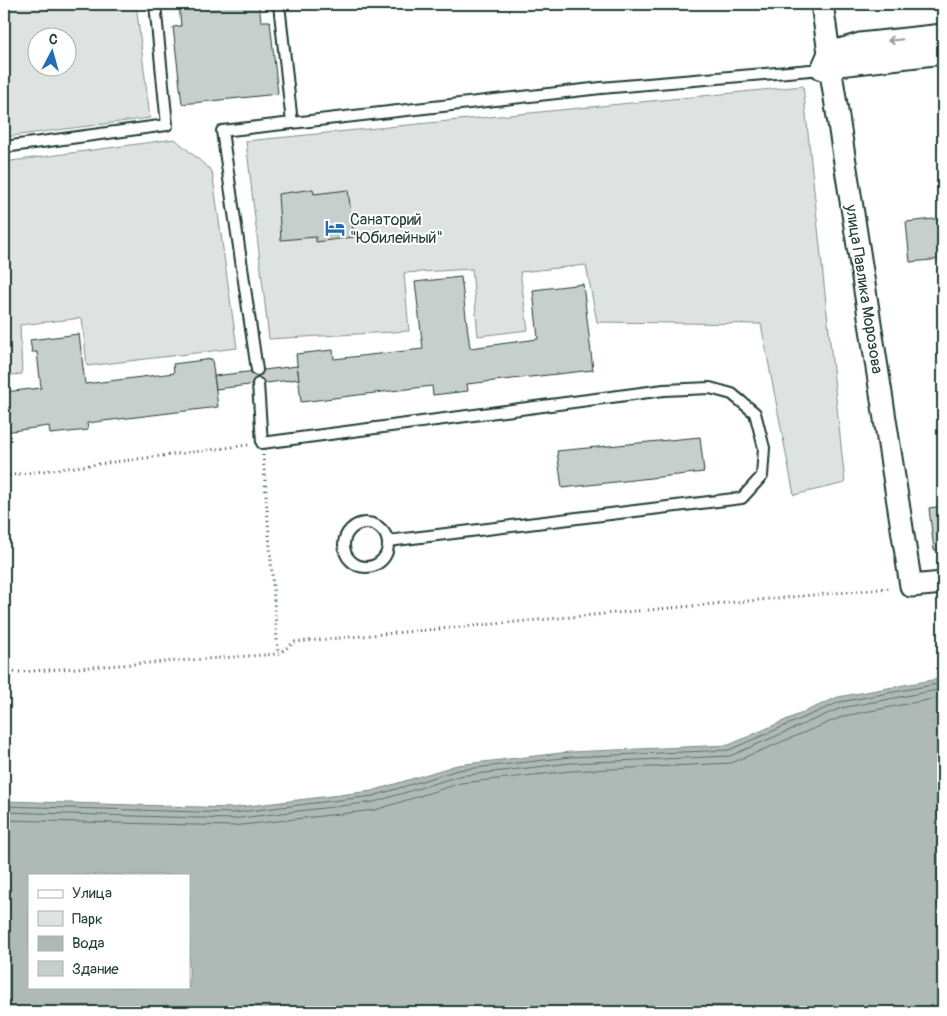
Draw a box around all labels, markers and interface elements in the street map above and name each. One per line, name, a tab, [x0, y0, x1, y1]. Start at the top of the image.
north arrow	[28, 28, 78, 78]
text: С	[48, 31, 59, 49]
one-way arrow	[887, 35, 903, 45]
street label: улица Павлика Морозова	[841, 202, 887, 375]
place label: Санаторий "Юбилейный"	[350, 210, 443, 248]
hotel icon: Санаторий "Юбилейный"	[324, 217, 346, 239]
legend	[28, 874, 190, 988]
text: Улица	[72, 884, 112, 903]
text: Парк	[72, 910, 103, 929]
text: Вода	[72, 934, 105, 953]
text: Здание	[72, 960, 119, 979]

